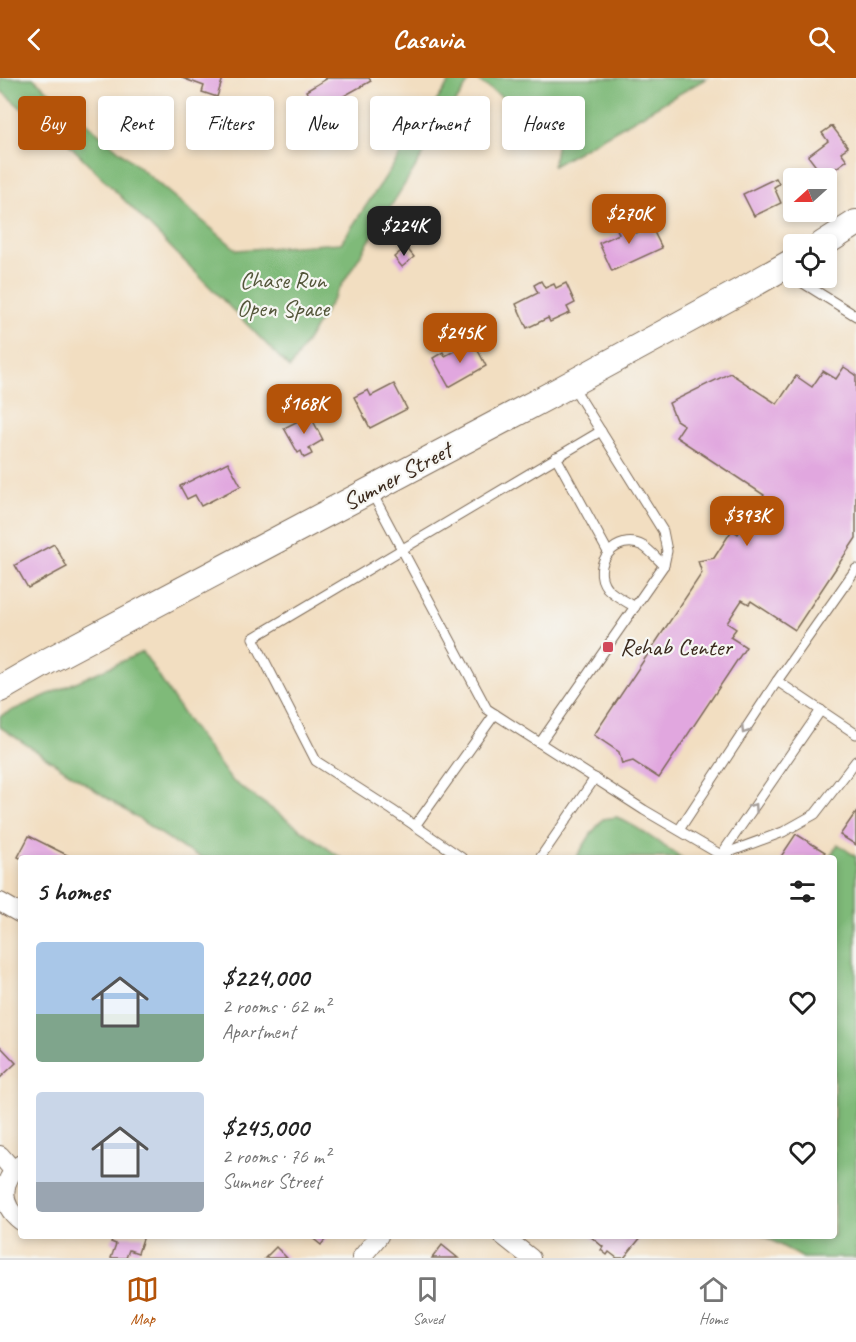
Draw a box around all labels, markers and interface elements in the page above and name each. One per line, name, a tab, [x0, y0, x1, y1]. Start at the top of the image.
text: Casavia	[392, 22, 464, 56]
icon: back	[18, 23, 51, 56]
icon: search	[805, 23, 838, 56]
chip: Buy	[18, 96, 86, 150]
chip: Rent	[98, 96, 174, 150]
chip: Filters	[186, 96, 274, 150]
chip: New	[286, 96, 358, 150]
chip: Apartment	[370, 96, 490, 150]
chip: House	[502, 96, 585, 150]
north arrow	[783, 168, 837, 222]
map controls	[783, 168, 837, 288]
pin: $270K	[587, 194, 671, 245]
text: $270K	[606, 201, 652, 226]
pin: $224K	[362, 206, 446, 257]
text: $224K	[381, 213, 427, 238]
button: locate	[783, 234, 837, 288]
park label: Chase Run Open Space	[237, 265, 331, 323]
pin: $245K	[418, 313, 502, 364]
text: $245K	[437, 320, 483, 345]
pin: $168K	[262, 384, 346, 435]
text: $168K	[281, 391, 327, 416]
street label: Sumner Street	[337, 433, 459, 517]
pin: $393K	[705, 496, 789, 547]
text: $393K	[724, 503, 770, 528]
place label: Rehab Center	[620, 632, 734, 662]
marker: Rehab Center	[601, 640, 615, 654]
one-way arrow	[741, 724, 752, 735]
one-way arrow	[747, 803, 758, 814]
text: 5 homes	[36, 875, 109, 908]
icon: filters	[786, 875, 819, 908]
text: $224,000	[222, 961, 309, 994]
icon: home	[84, 966, 156, 1038]
icon: heart	[786, 986, 819, 1019]
text: 2 rooms · 62 m²	[222, 994, 330, 1019]
text: Apartment	[222, 1019, 295, 1044]
text: $245,000	[222, 1111, 309, 1144]
icon: home	[84, 1116, 156, 1188]
icon: heart	[786, 1136, 819, 1169]
text: 2 rooms · 76 m²	[222, 1144, 330, 1169]
text: Sumner Street	[222, 1169, 321, 1194]
tab: Map	[126, 1273, 159, 1329]
tab: Saved	[411, 1273, 444, 1329]
tab: Home	[697, 1273, 730, 1329]

